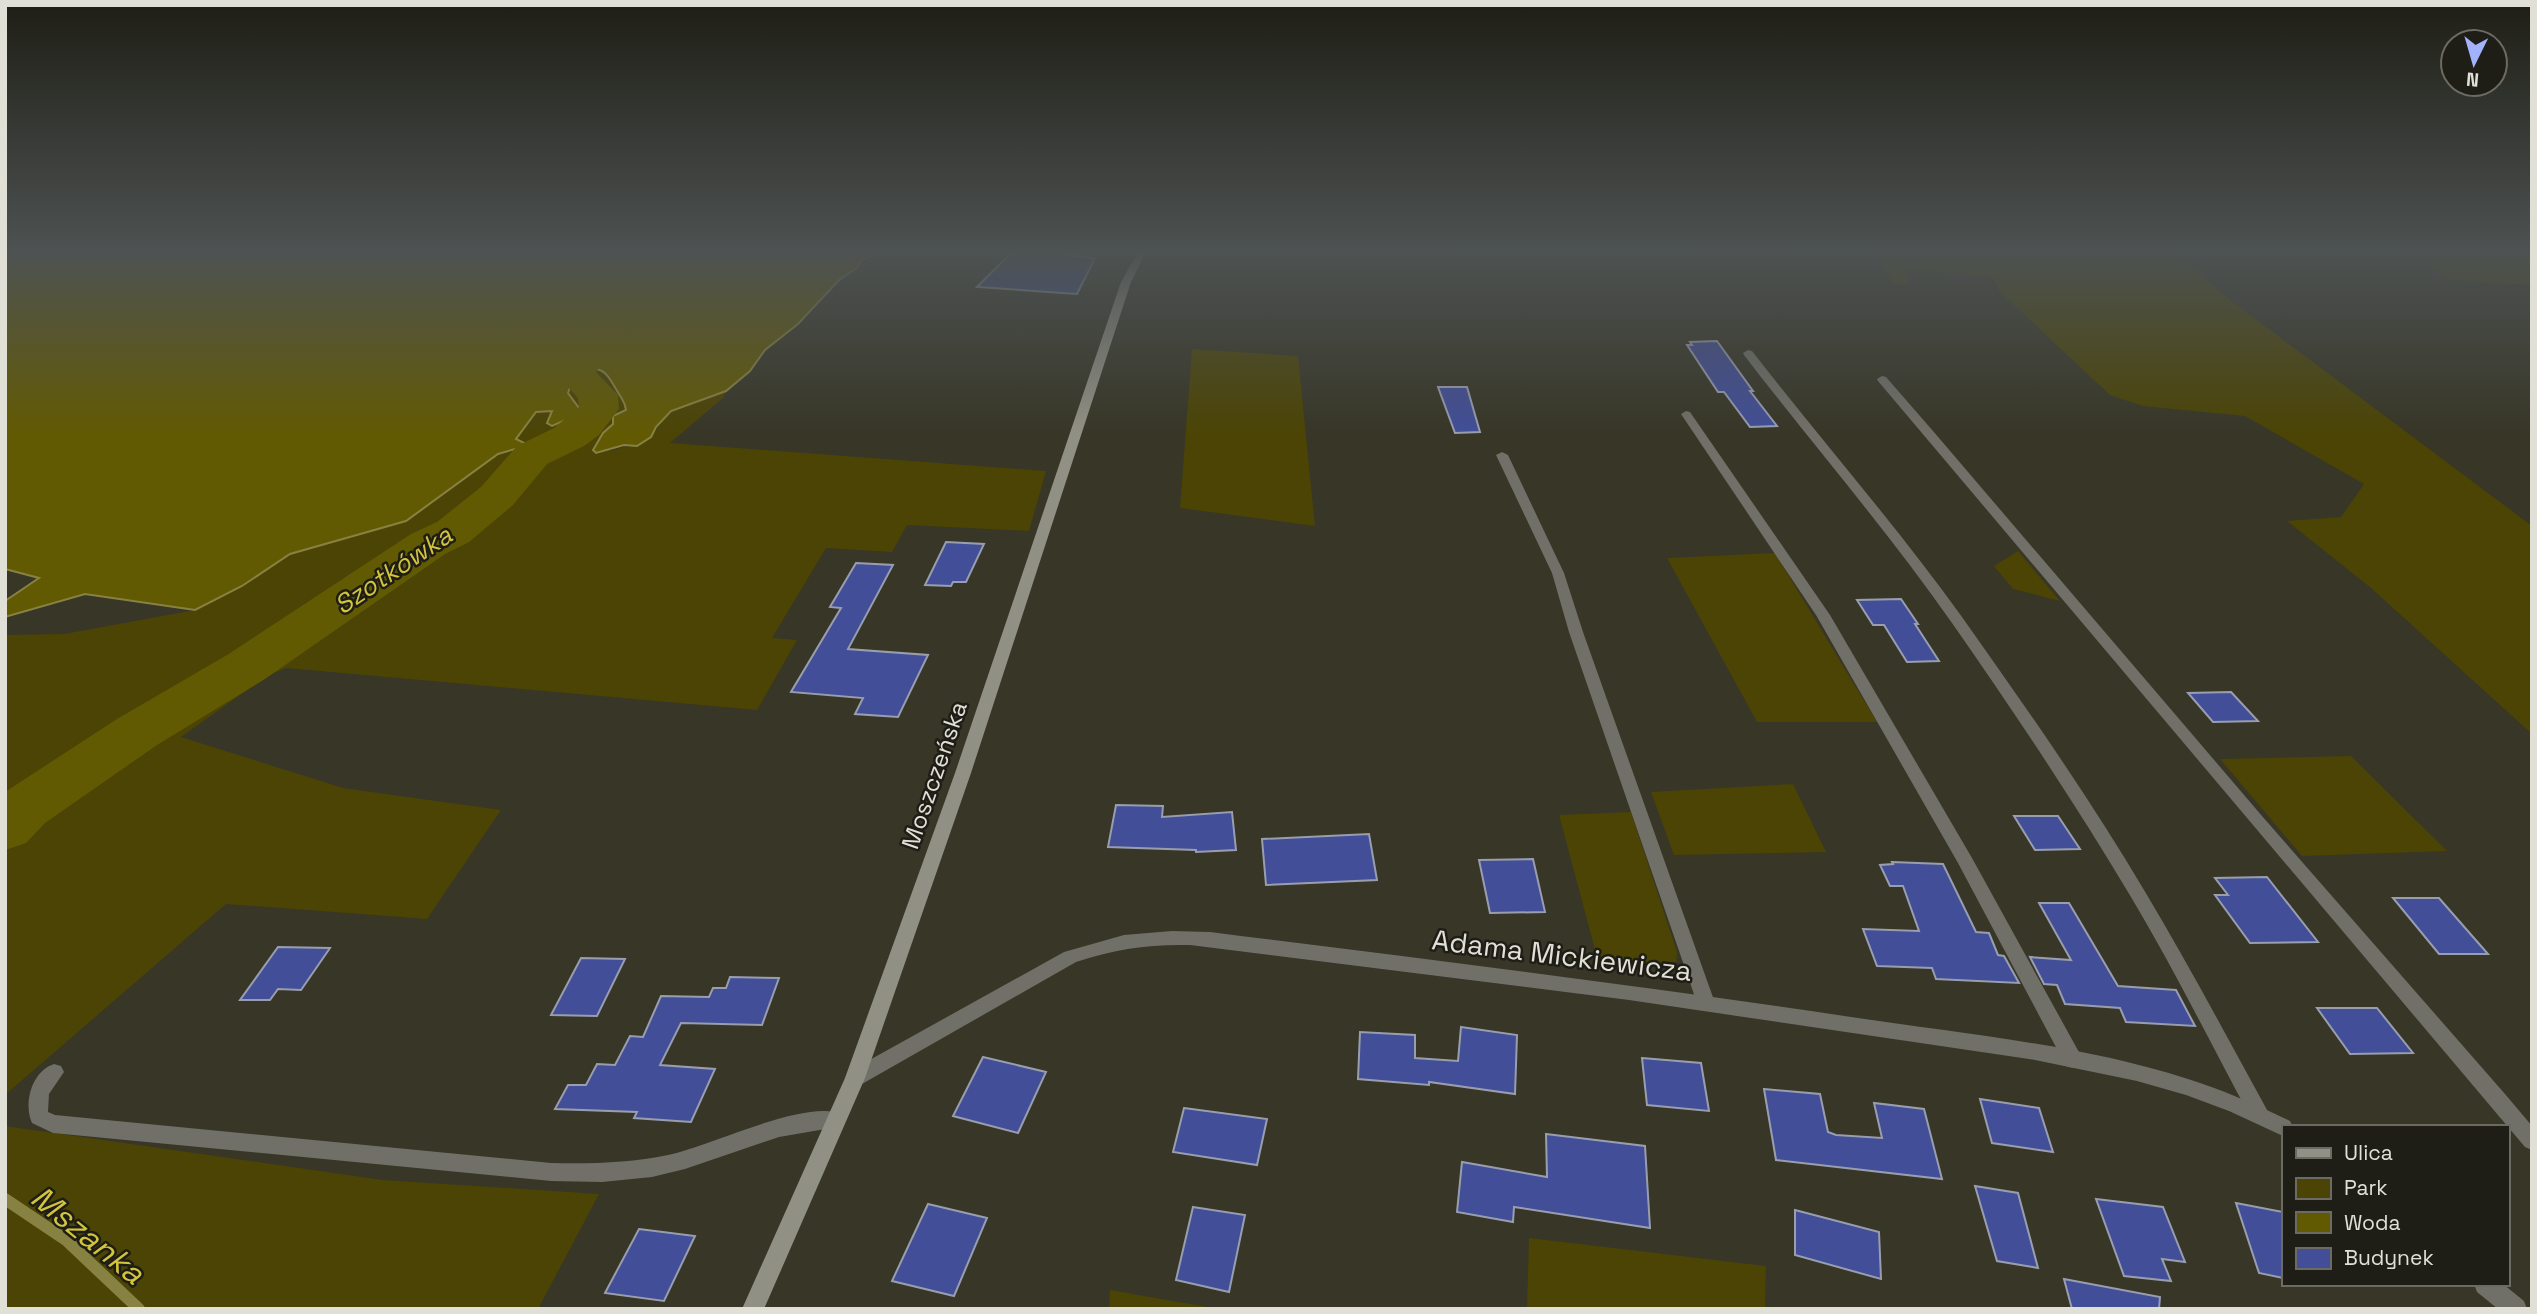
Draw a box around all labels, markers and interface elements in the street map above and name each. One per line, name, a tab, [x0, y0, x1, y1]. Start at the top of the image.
north arrow	[2439, 28, 2509, 98]
text: N	[2465, 66, 2480, 92]
water label: Szotkówka	[327, 518, 459, 622]
street label: Moszczeńska	[894, 697, 974, 853]
street label: Adama Mickiewicza	[1430, 921, 1694, 989]
legend	[2282, 1125, 2509, 1286]
text: Ulica	[2344, 1139, 2393, 1166]
text: Park	[2344, 1174, 2388, 1201]
water label: Mszanka	[23, 1177, 153, 1293]
text: Woda	[2344, 1209, 2401, 1236]
text: Budynek	[2344, 1244, 2434, 1271]

